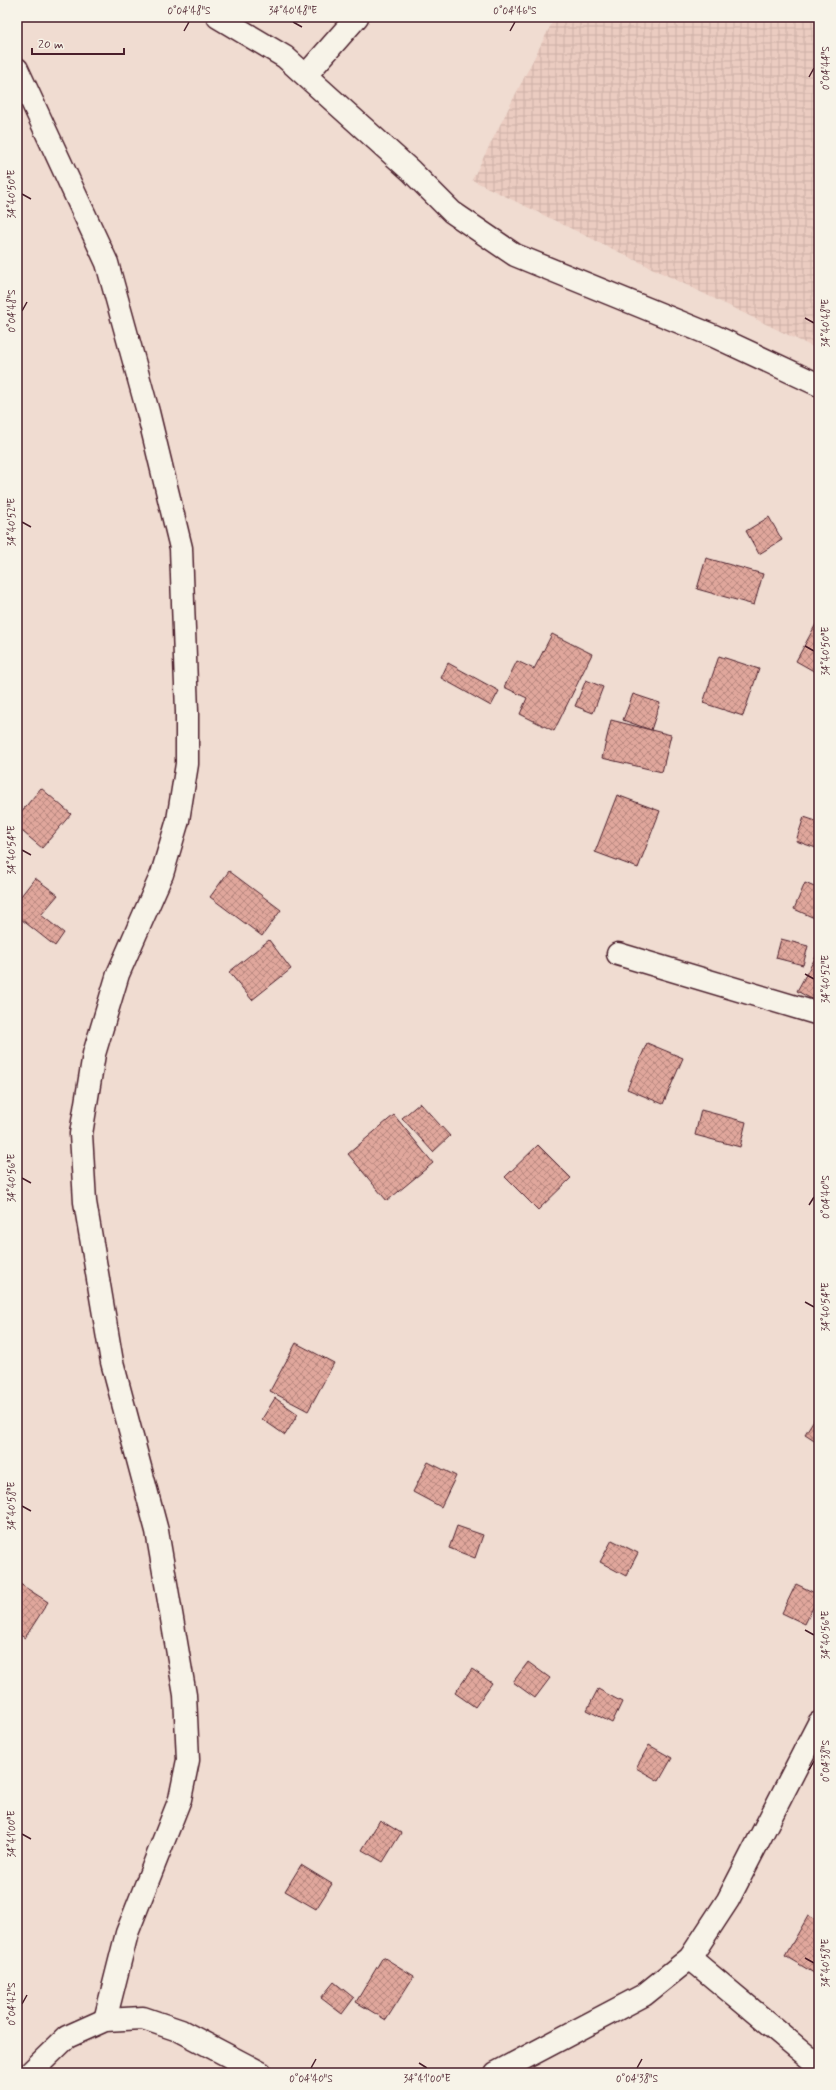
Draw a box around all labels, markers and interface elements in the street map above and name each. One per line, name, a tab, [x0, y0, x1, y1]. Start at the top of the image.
text: 0°04'48"S	[167, 4, 211, 18]
text: 34°40'48"E	[269, 4, 317, 18]
text: 0°04'46"S	[493, 4, 537, 18]
scale bar	[32, 30, 124, 56]
text: 20 m	[38, 37, 64, 53]
text: 0°04'44"S	[819, 46, 833, 90]
text: 34°40'50"E	[5, 169, 19, 218]
text: 0°04'48"S	[5, 289, 19, 333]
text: 34°40'48"E	[819, 299, 833, 347]
text: 34°40'52"E	[5, 498, 19, 546]
text: 34°40'50"E	[819, 626, 833, 675]
text: 34°40'54"E	[5, 825, 19, 875]
text: 34°40'52"E	[819, 955, 833, 1003]
text: 34°40'56"E	[5, 1154, 19, 1202]
text: 0°04'40"S	[819, 1175, 833, 1219]
text: 34°40'54"E	[819, 1282, 833, 1332]
text: 34°40'58"E	[5, 1482, 19, 1530]
text: 34°40'56"E	[819, 1611, 833, 1659]
text: 0°04'38"S	[819, 1740, 833, 1782]
text: 34°41'00"E	[5, 1810, 19, 1858]
text: 34°40'58"E	[819, 1939, 833, 1987]
text: 0°04'42"S	[5, 1982, 19, 2026]
text: 0°04'40"S	[289, 2072, 333, 2086]
text: 34°41'00"E	[404, 2072, 451, 2086]
text: 0°04'38"S	[616, 2072, 658, 2086]

